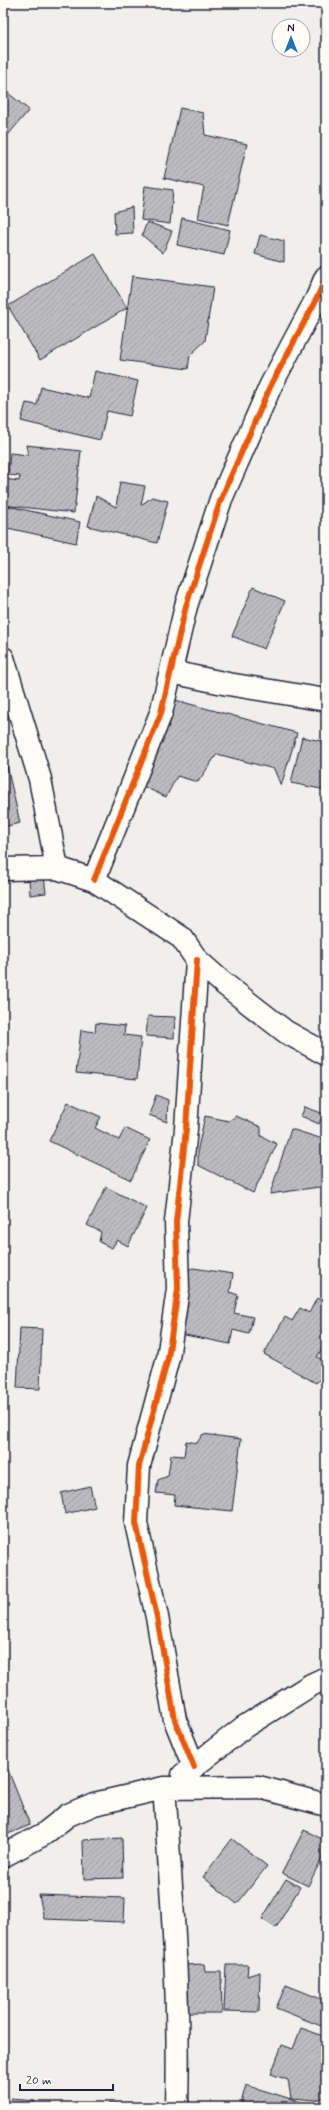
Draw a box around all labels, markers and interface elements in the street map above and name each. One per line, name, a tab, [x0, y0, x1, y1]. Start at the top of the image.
north arrow	[271, 18, 311, 58]
text: N	[287, 22, 295, 36]
scale bar	[20, 2066, 113, 2092]
text: 20 m	[26, 2073, 52, 2089]

